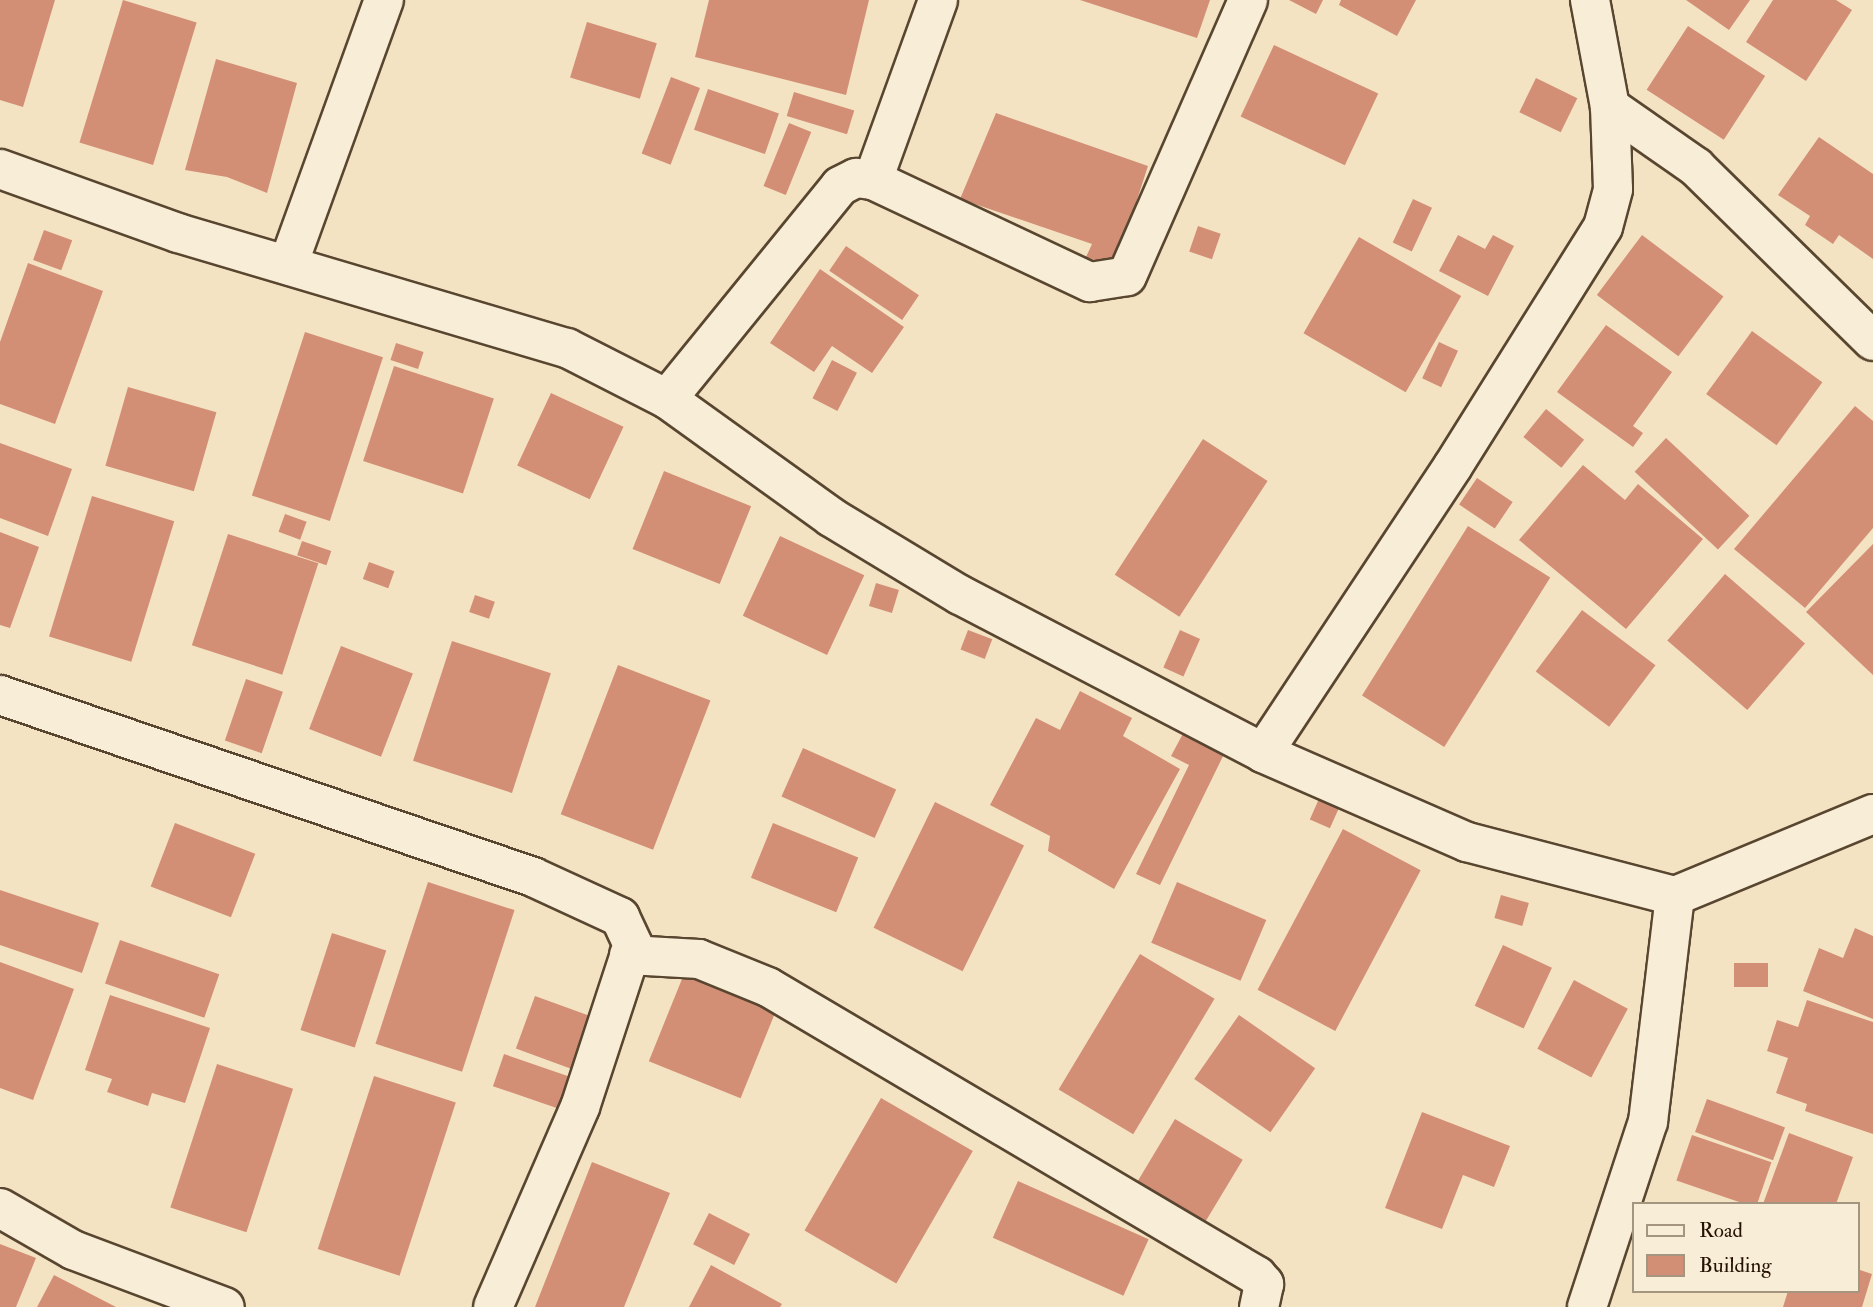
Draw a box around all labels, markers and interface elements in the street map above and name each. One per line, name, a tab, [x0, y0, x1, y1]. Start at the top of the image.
legend	[1632, 1202, 1859, 1293]
text: Road	[1699, 1217, 1743, 1244]
text: Building	[1699, 1252, 1772, 1279]

